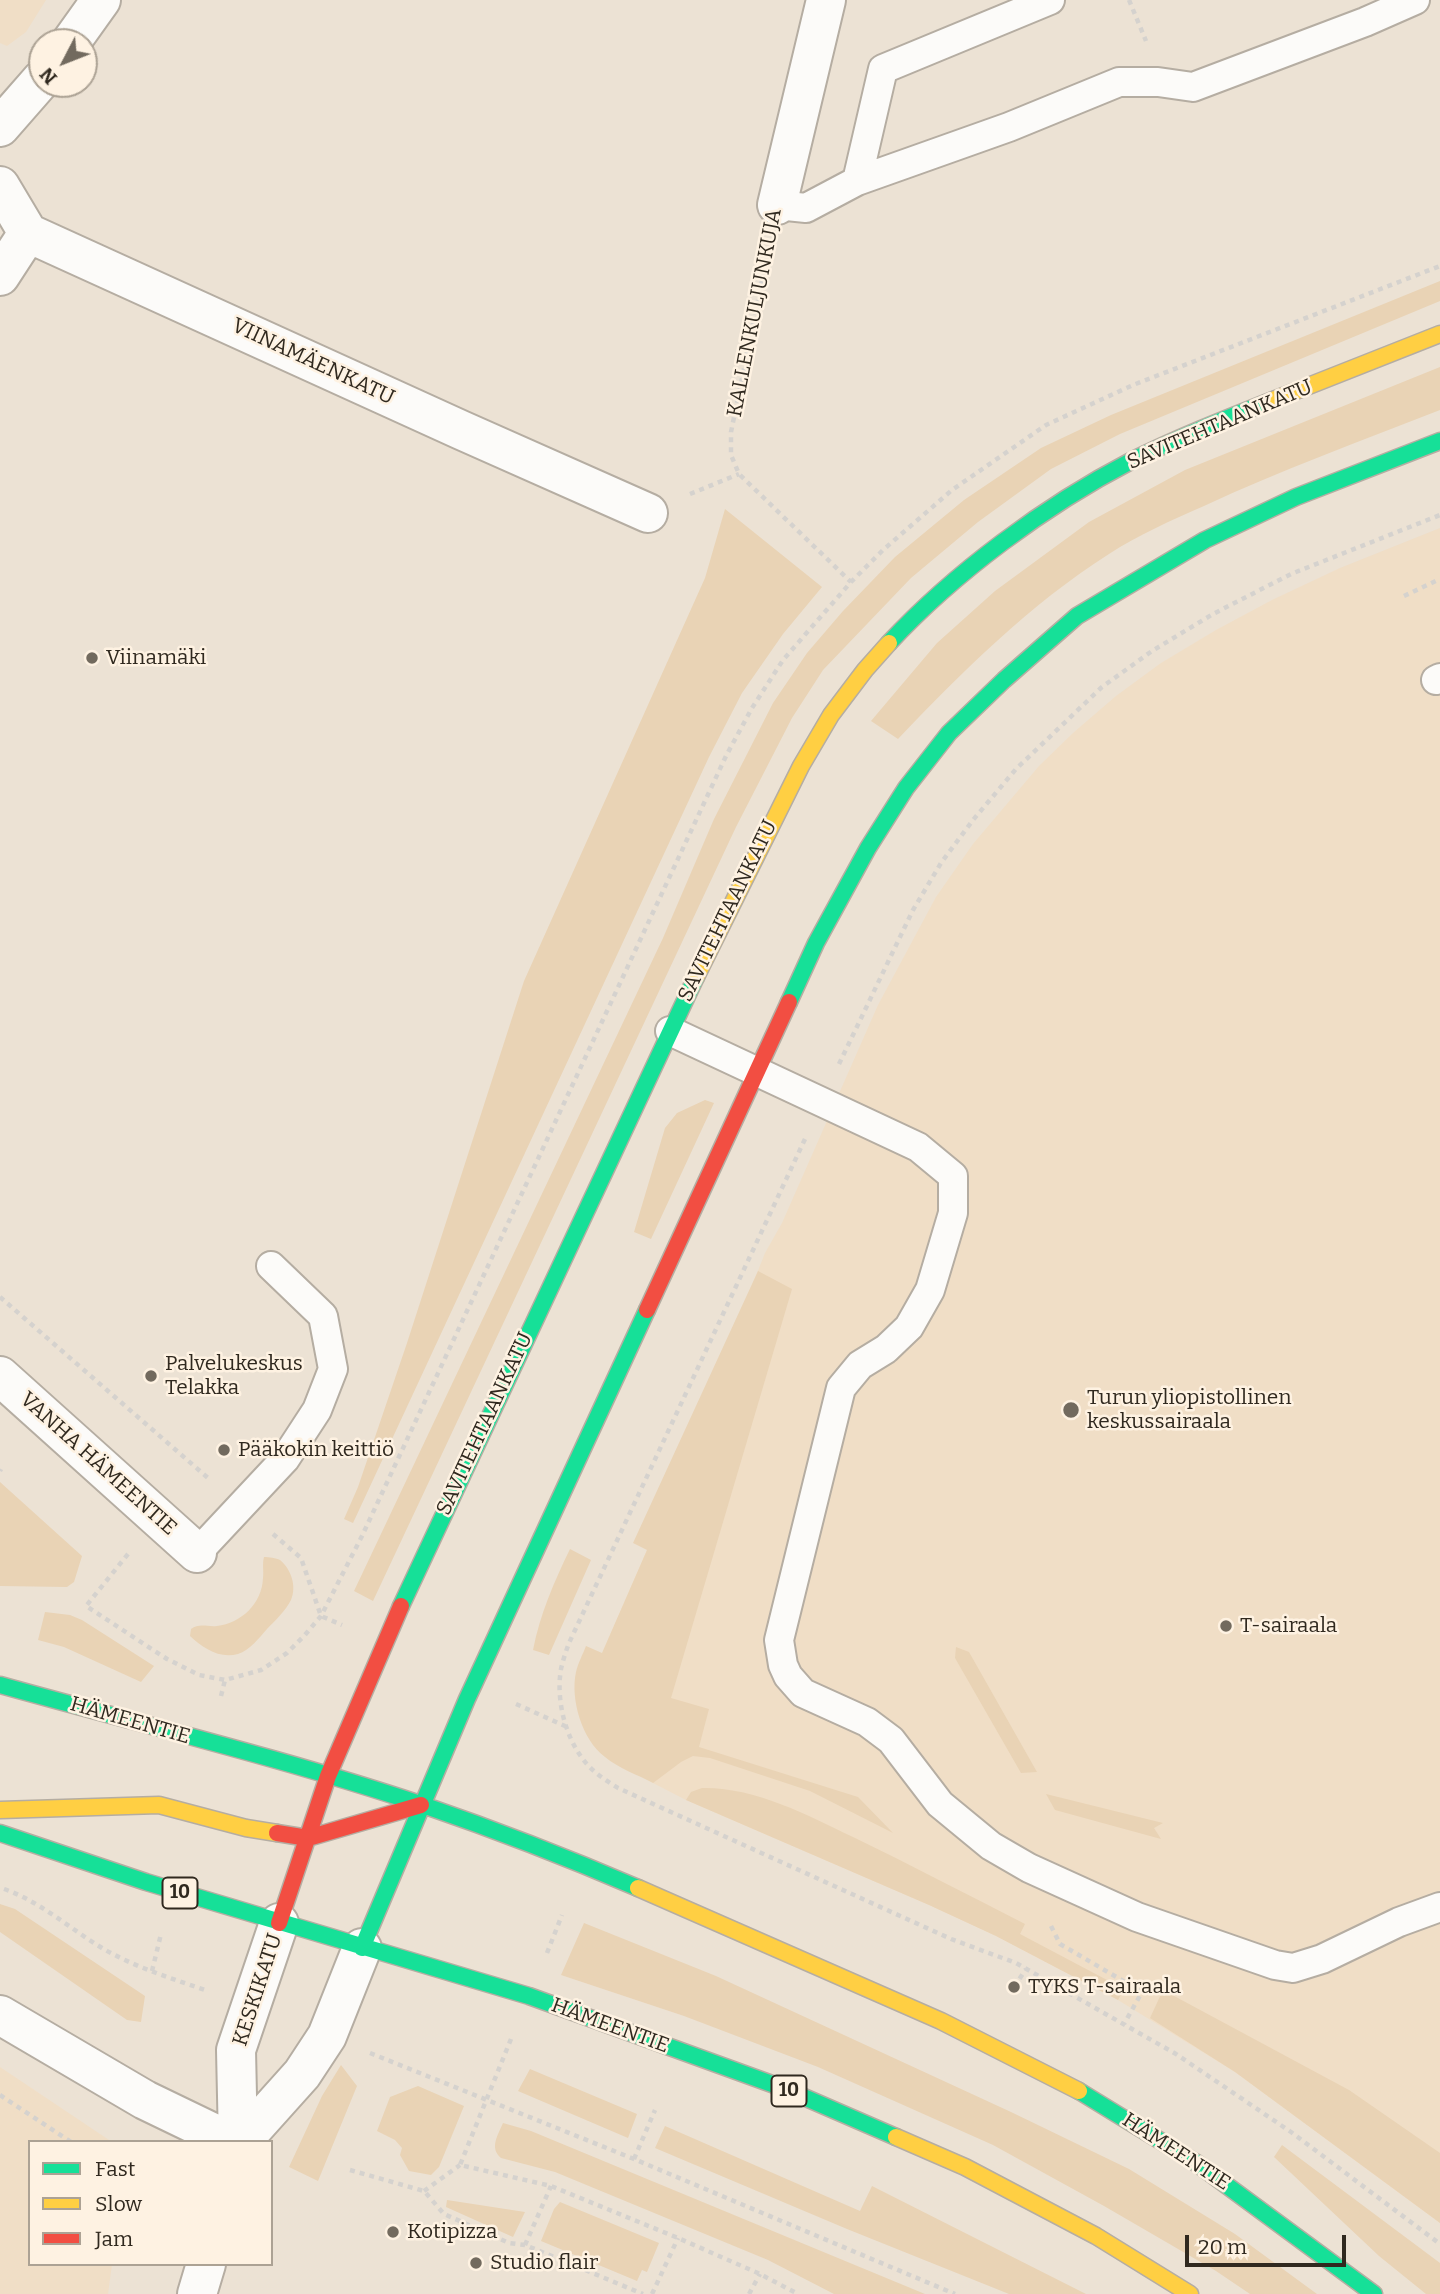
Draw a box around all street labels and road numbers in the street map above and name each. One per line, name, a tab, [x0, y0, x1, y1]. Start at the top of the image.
street label: KALLENKULJUNKUJA	[722, 207, 788, 419]
street label: VIINAMÄENKATU	[228, 313, 398, 411]
street label: SAVITEHTAANKATU	[1124, 375, 1316, 475]
street label: SAVITEHTAANKATU	[673, 816, 783, 1006]
street label: SAVITEHTAANKATU	[432, 1329, 538, 1519]
street label: VANHA HÄMEENTIE	[14, 1387, 182, 1541]
street label: HÄMEENTIE	[67, 1692, 193, 1750]
road number: 10	[162, 1878, 198, 1909]
street label: KESKIKATU	[228, 1931, 288, 2049]
street label: HÄMEENTIE	[548, 1993, 672, 2059]
road number: 10	[772, 2076, 806, 2106]
street label: HÄMEENTIE	[1117, 2108, 1235, 2196]

